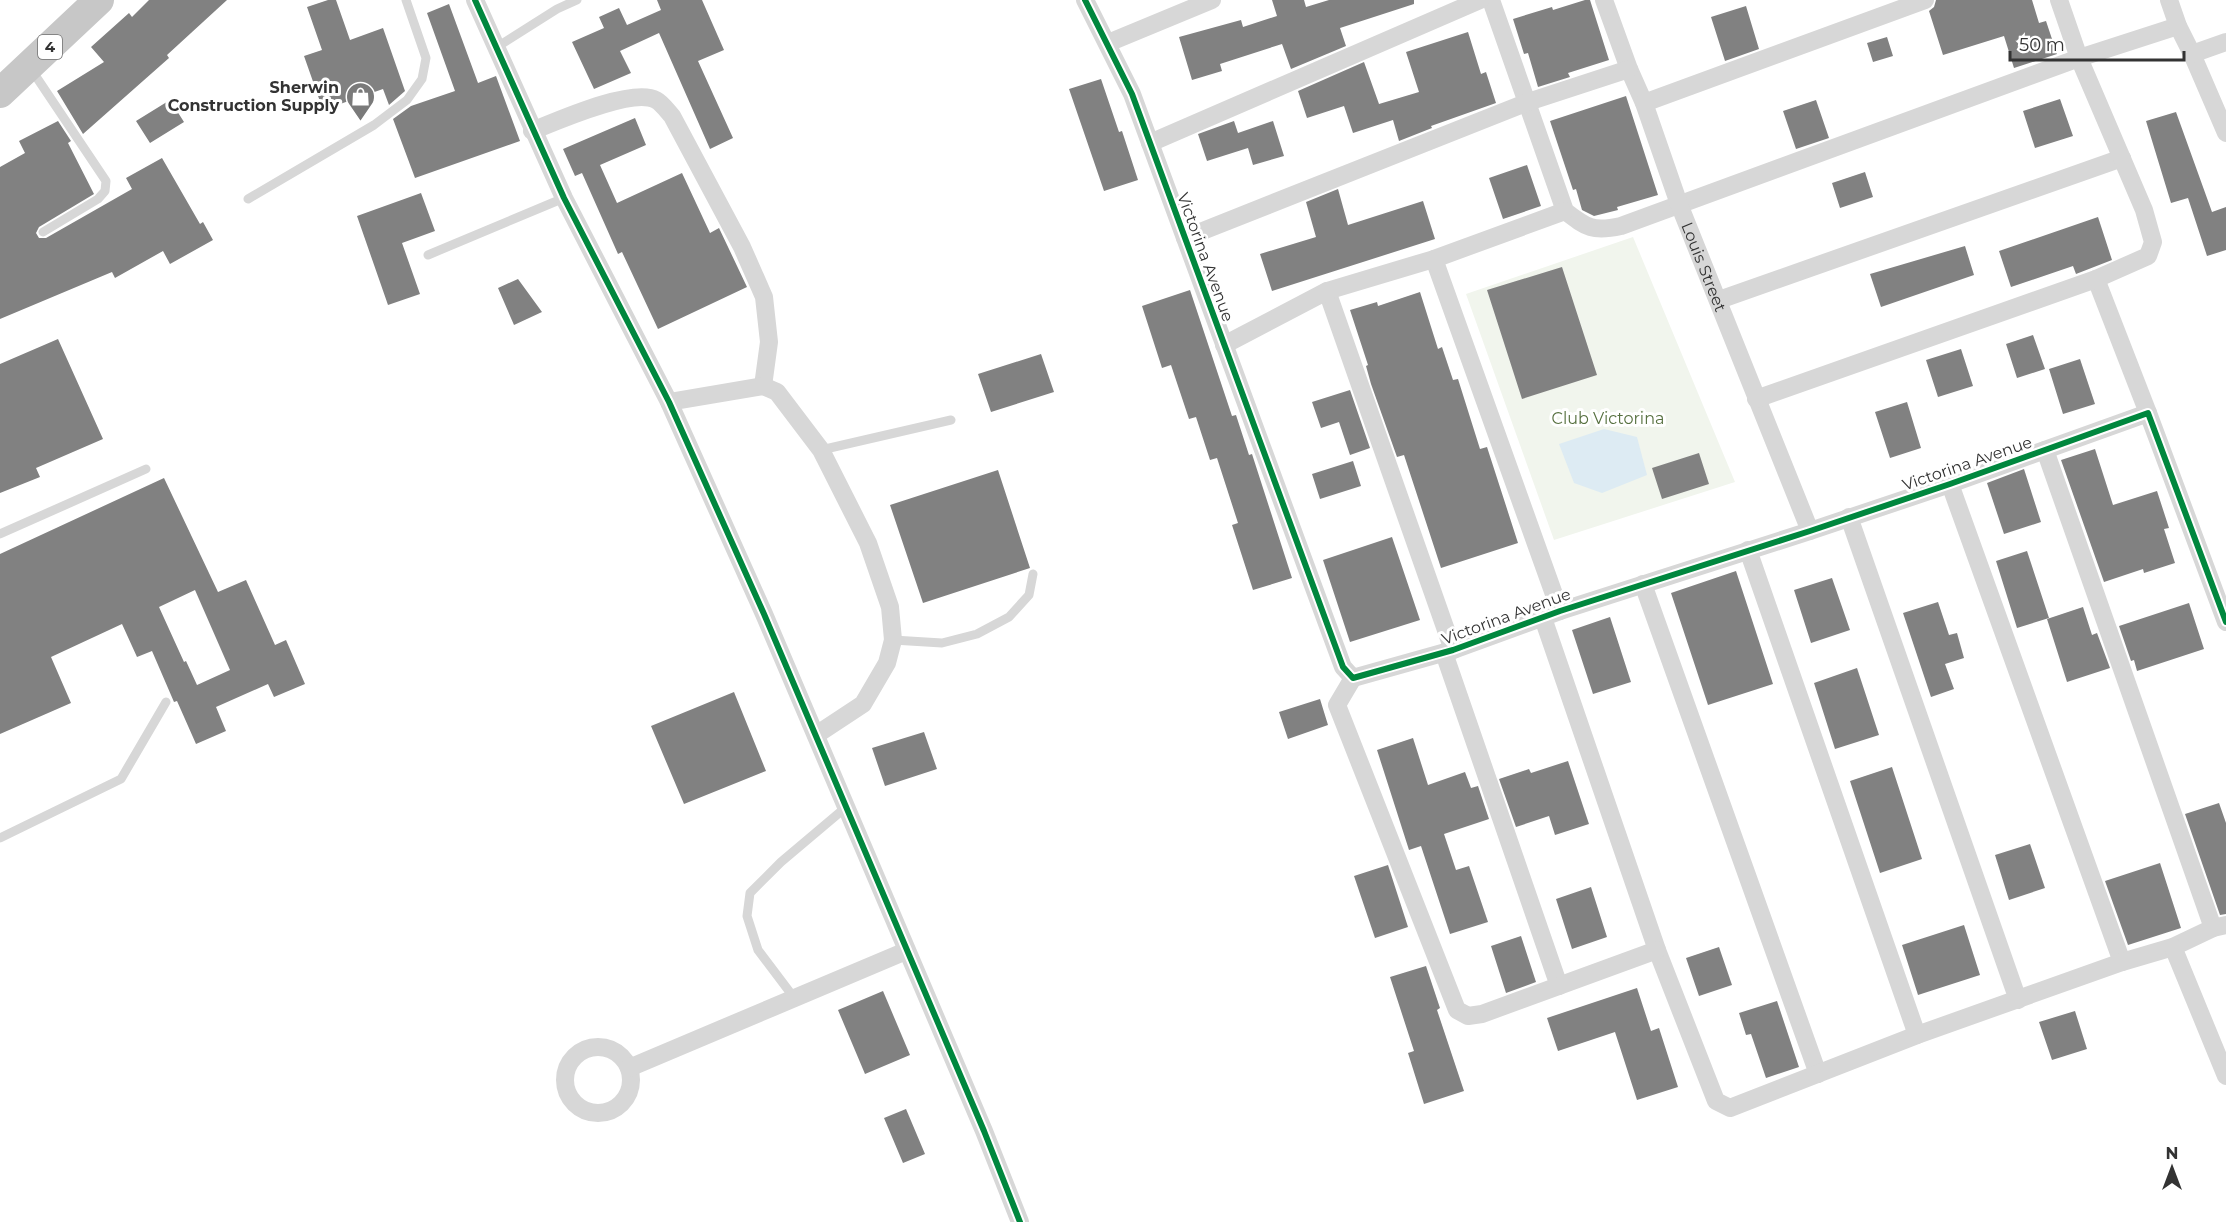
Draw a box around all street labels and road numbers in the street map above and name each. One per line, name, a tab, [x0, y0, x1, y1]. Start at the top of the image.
road number: 4	[38, 35, 62, 59]
street label: Victorina Avenue	[1173, 190, 1238, 324]
street label: Louis Street	[1677, 219, 1730, 315]
street label: Victorina Avenue	[1900, 432, 2035, 495]
street label: Victorina Avenue	[1439, 584, 1573, 649]

